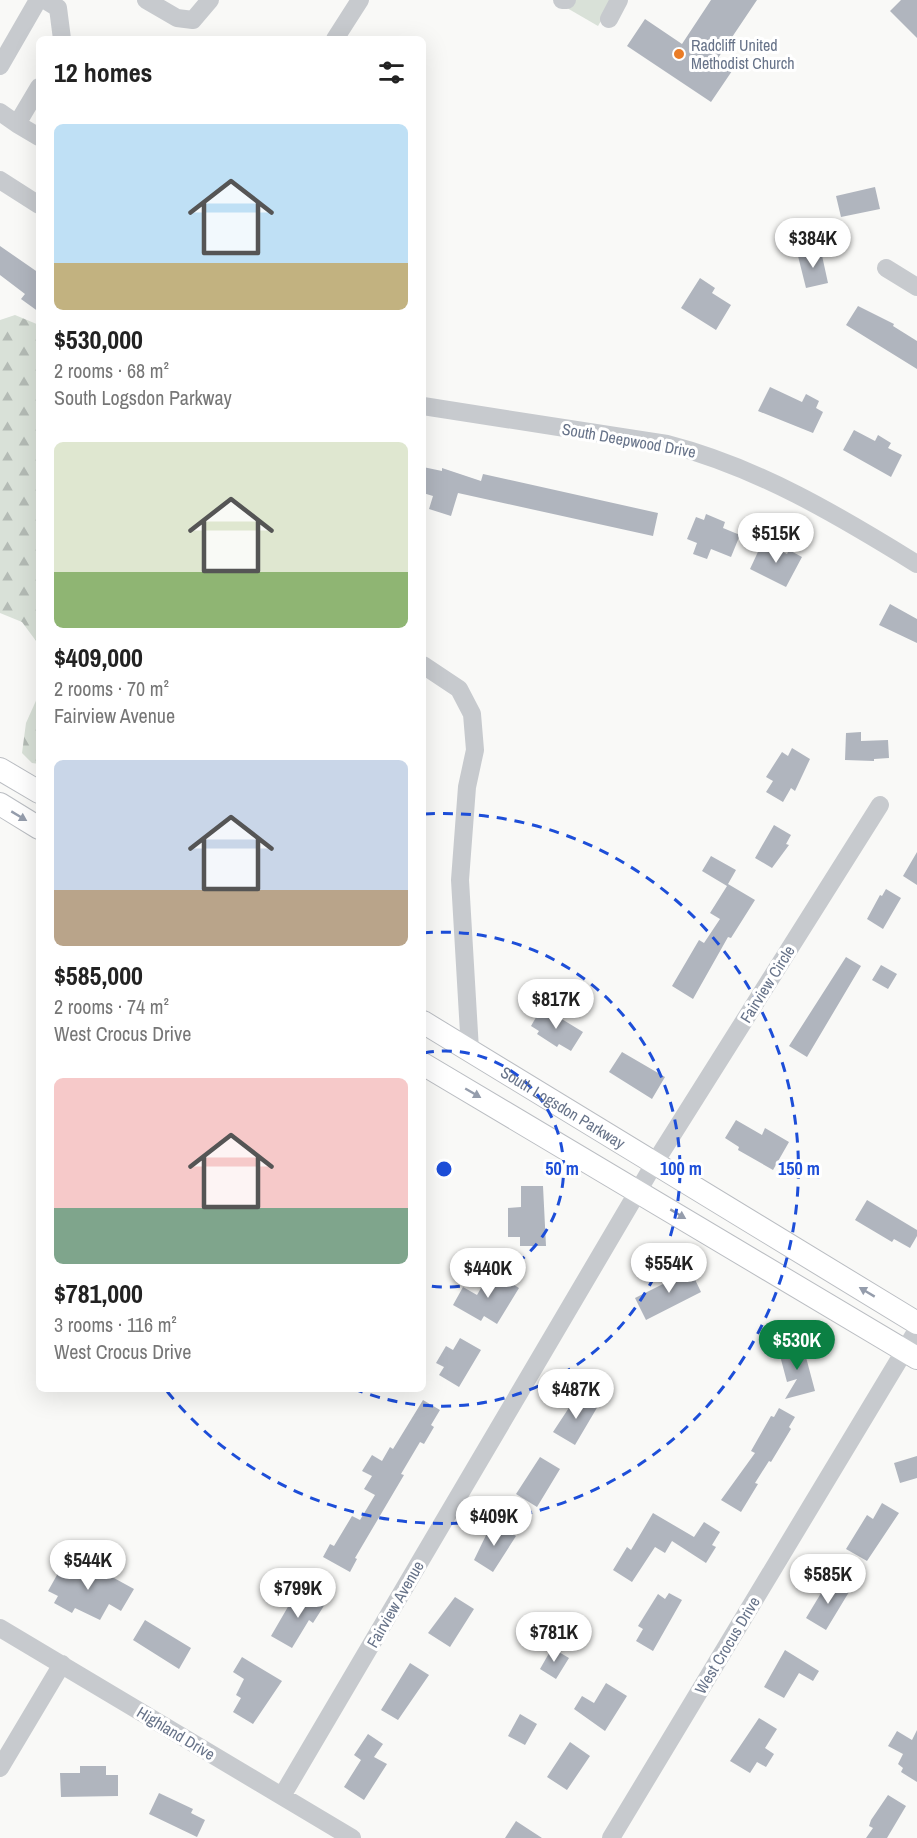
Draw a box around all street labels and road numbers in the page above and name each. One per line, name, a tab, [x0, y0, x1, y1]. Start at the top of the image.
street label: South Deepwood Drive	[560, 417, 698, 463]
street label: Fairview Circle	[734, 941, 800, 1027]
street label: South Logsdon Parkway	[497, 1061, 630, 1154]
street label: Fairview Avenue	[361, 1557, 429, 1651]
street label: West Crocus Drive	[689, 1592, 765, 1698]
street label: Highland Drive	[133, 1701, 219, 1765]

